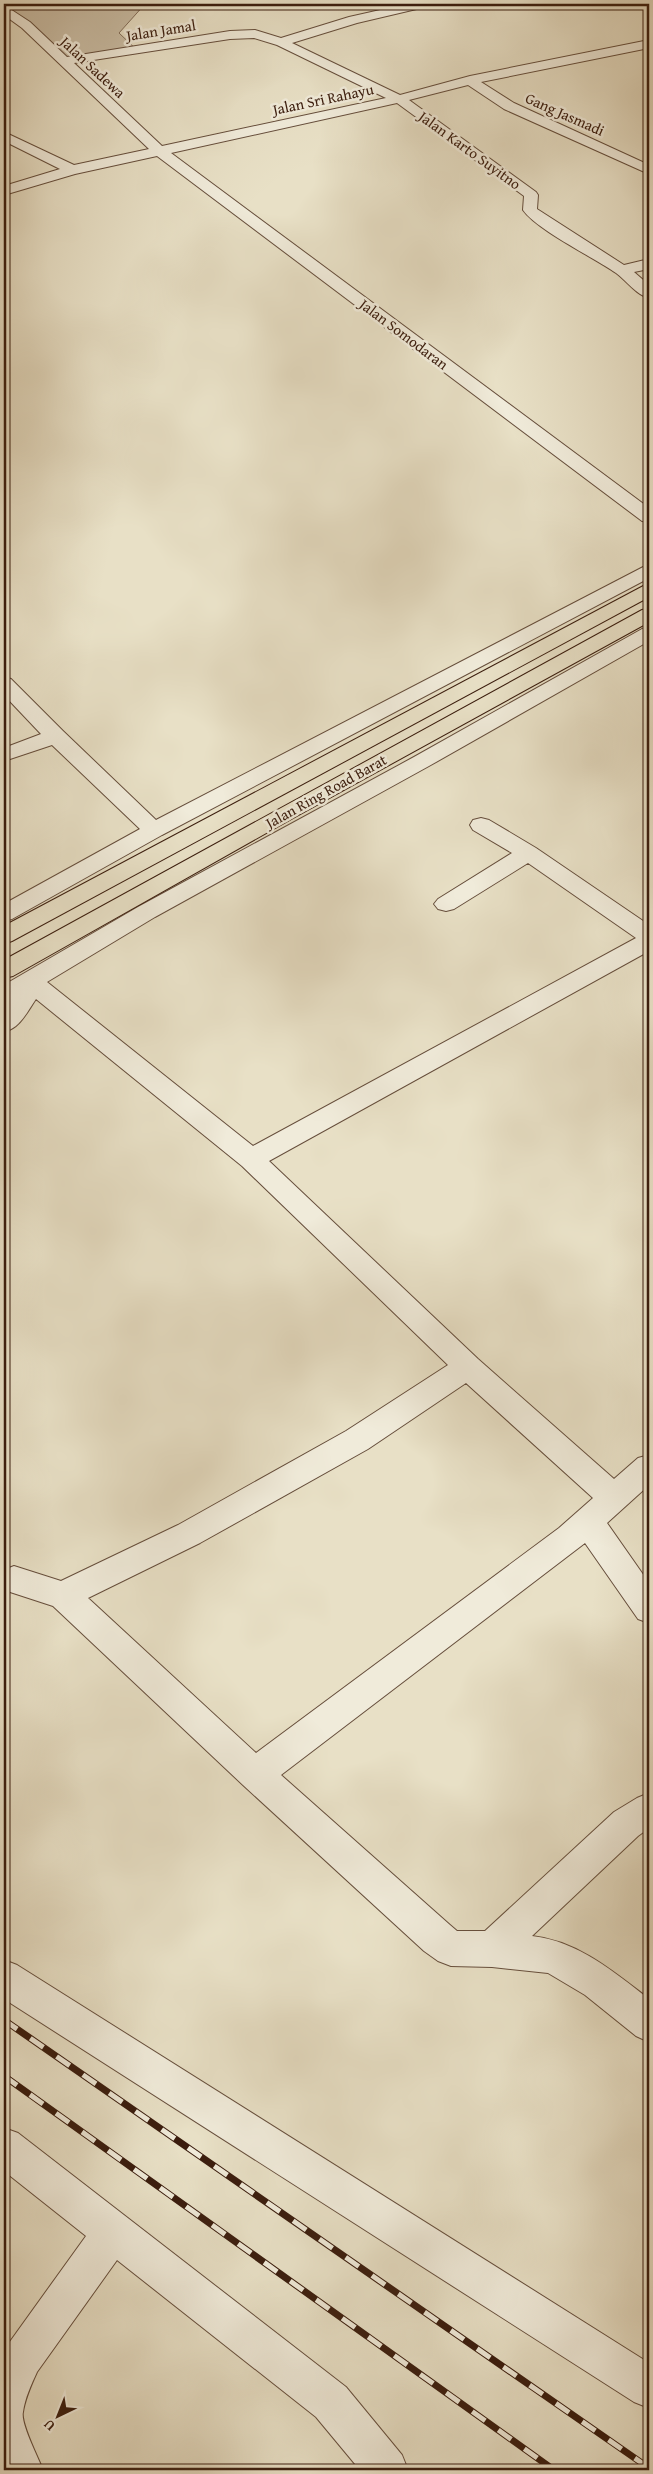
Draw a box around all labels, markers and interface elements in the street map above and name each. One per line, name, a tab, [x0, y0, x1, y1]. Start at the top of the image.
street label: Jalan Jamal	[123, 14, 197, 46]
street label: Jalan Sadewa	[54, 30, 130, 103]
street label: Jalan Sri Rahayu	[269, 78, 376, 120]
street label: Gang Jasmadi	[522, 87, 608, 141]
street label: Jalan Karto Suyitno	[413, 105, 526, 194]
street label: Jalan Somodaran	[354, 292, 453, 375]
street label: Jalan Ring Road Barat	[260, 749, 391, 834]
north arrow	[32, 2392, 82, 2442]
text: U	[38, 2415, 59, 2436]

